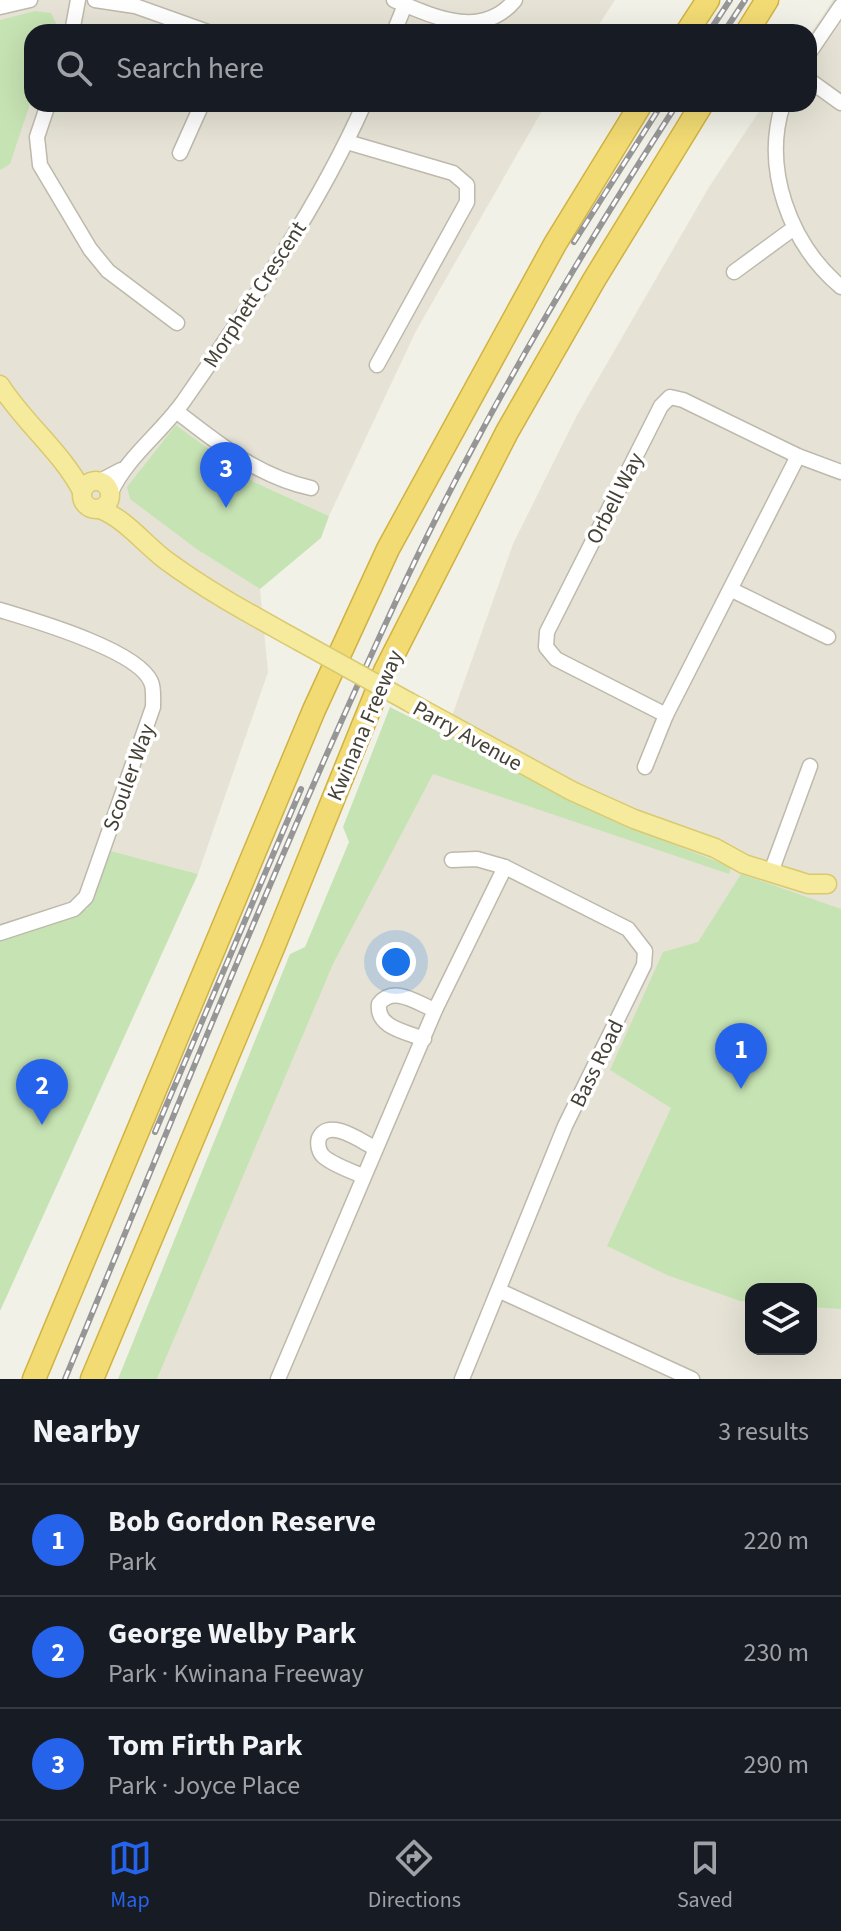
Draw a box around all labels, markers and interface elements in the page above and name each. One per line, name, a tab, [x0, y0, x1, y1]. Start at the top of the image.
search box	[24, 24, 817, 112]
icon: search	[52, 46, 96, 90]
text: Search here	[116, 47, 264, 90]
street label: Morphett Crescent	[195, 214, 315, 374]
pin: 3	[200, 442, 252, 508]
street label: Orbell Way	[578, 446, 652, 550]
street label: Kwinana Freeway	[319, 644, 411, 806]
street label: Parry Avenue	[407, 693, 528, 779]
street label: Scouler Way	[95, 719, 163, 835]
your location	[376, 942, 416, 982]
street label: Bass Road	[562, 1014, 632, 1113]
pin: 1	[715, 1023, 767, 1089]
pin: 2	[16, 1059, 68, 1125]
map controls	[745, 1283, 817, 1355]
button: layers	[745, 1283, 817, 1355]
text: Nearby	[32, 1407, 140, 1456]
text: 3 results	[718, 1413, 809, 1450]
text: Bob Gordon Reserve	[108, 1500, 376, 1543]
text: 1	[51, 1522, 65, 1559]
text: 220 m	[743, 1522, 809, 1559]
text: Park	[108, 1543, 157, 1580]
text: George Welby Park	[108, 1612, 356, 1655]
text: 2	[51, 1634, 65, 1671]
text: 230 m	[743, 1634, 809, 1671]
text: Park · Kwinana Freeway	[108, 1655, 364, 1692]
text: Tom Firth Park	[108, 1724, 302, 1767]
text: 3	[51, 1746, 65, 1783]
text: 290 m	[743, 1746, 809, 1783]
text: Park · Joyce Place	[108, 1767, 300, 1804]
tab: Map	[108, 1836, 152, 1916]
tab: Directions	[368, 1836, 461, 1916]
tab: Saved	[677, 1836, 733, 1916]

